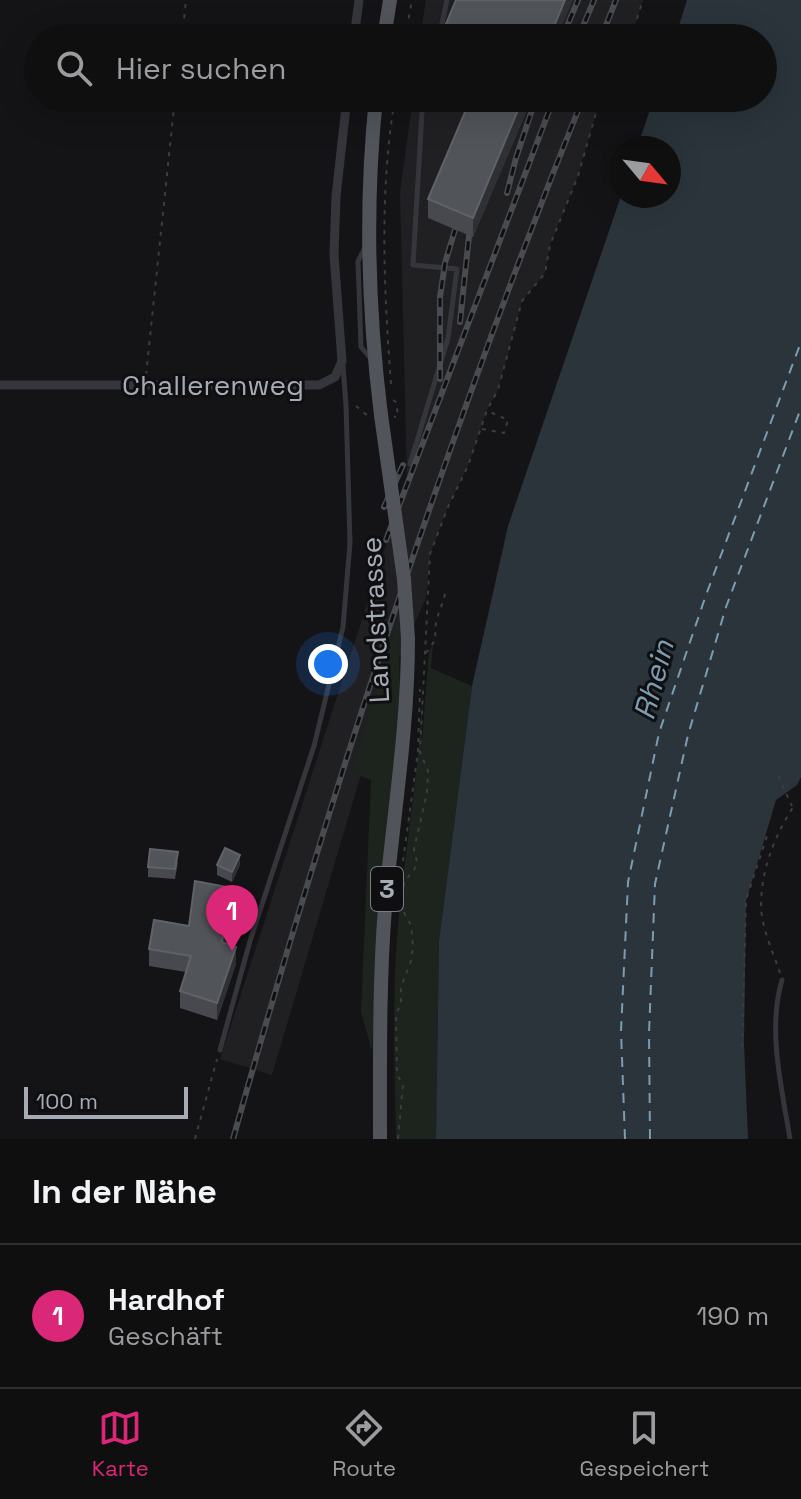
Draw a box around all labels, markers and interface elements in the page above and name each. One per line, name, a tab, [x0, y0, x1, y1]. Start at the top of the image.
search box	[24, 24, 777, 112]
icon: search	[52, 46, 96, 90]
text: Hier suchen	[116, 49, 286, 88]
north arrow	[609, 136, 681, 208]
street label: Challerenweg	[122, 367, 304, 403]
street label: Landstrasse	[353, 536, 397, 704]
water label: Rhein	[624, 635, 683, 724]
your location	[308, 644, 348, 684]
road number: 3	[371, 867, 403, 911]
pin: 1	[206, 885, 258, 951]
scale bar	[24, 1083, 188, 1119]
text: 100 m	[36, 1087, 98, 1115]
text: In der Nähe	[32, 1170, 217, 1213]
text: Hardhof	[108, 1280, 225, 1319]
text: 1	[52, 1299, 64, 1333]
text: 190 m	[697, 1299, 769, 1333]
text: Geschäft	[108, 1319, 223, 1353]
tab: Karte	[92, 1406, 149, 1482]
tab: Route	[332, 1406, 396, 1482]
tab: Gespeichert	[579, 1406, 709, 1482]

